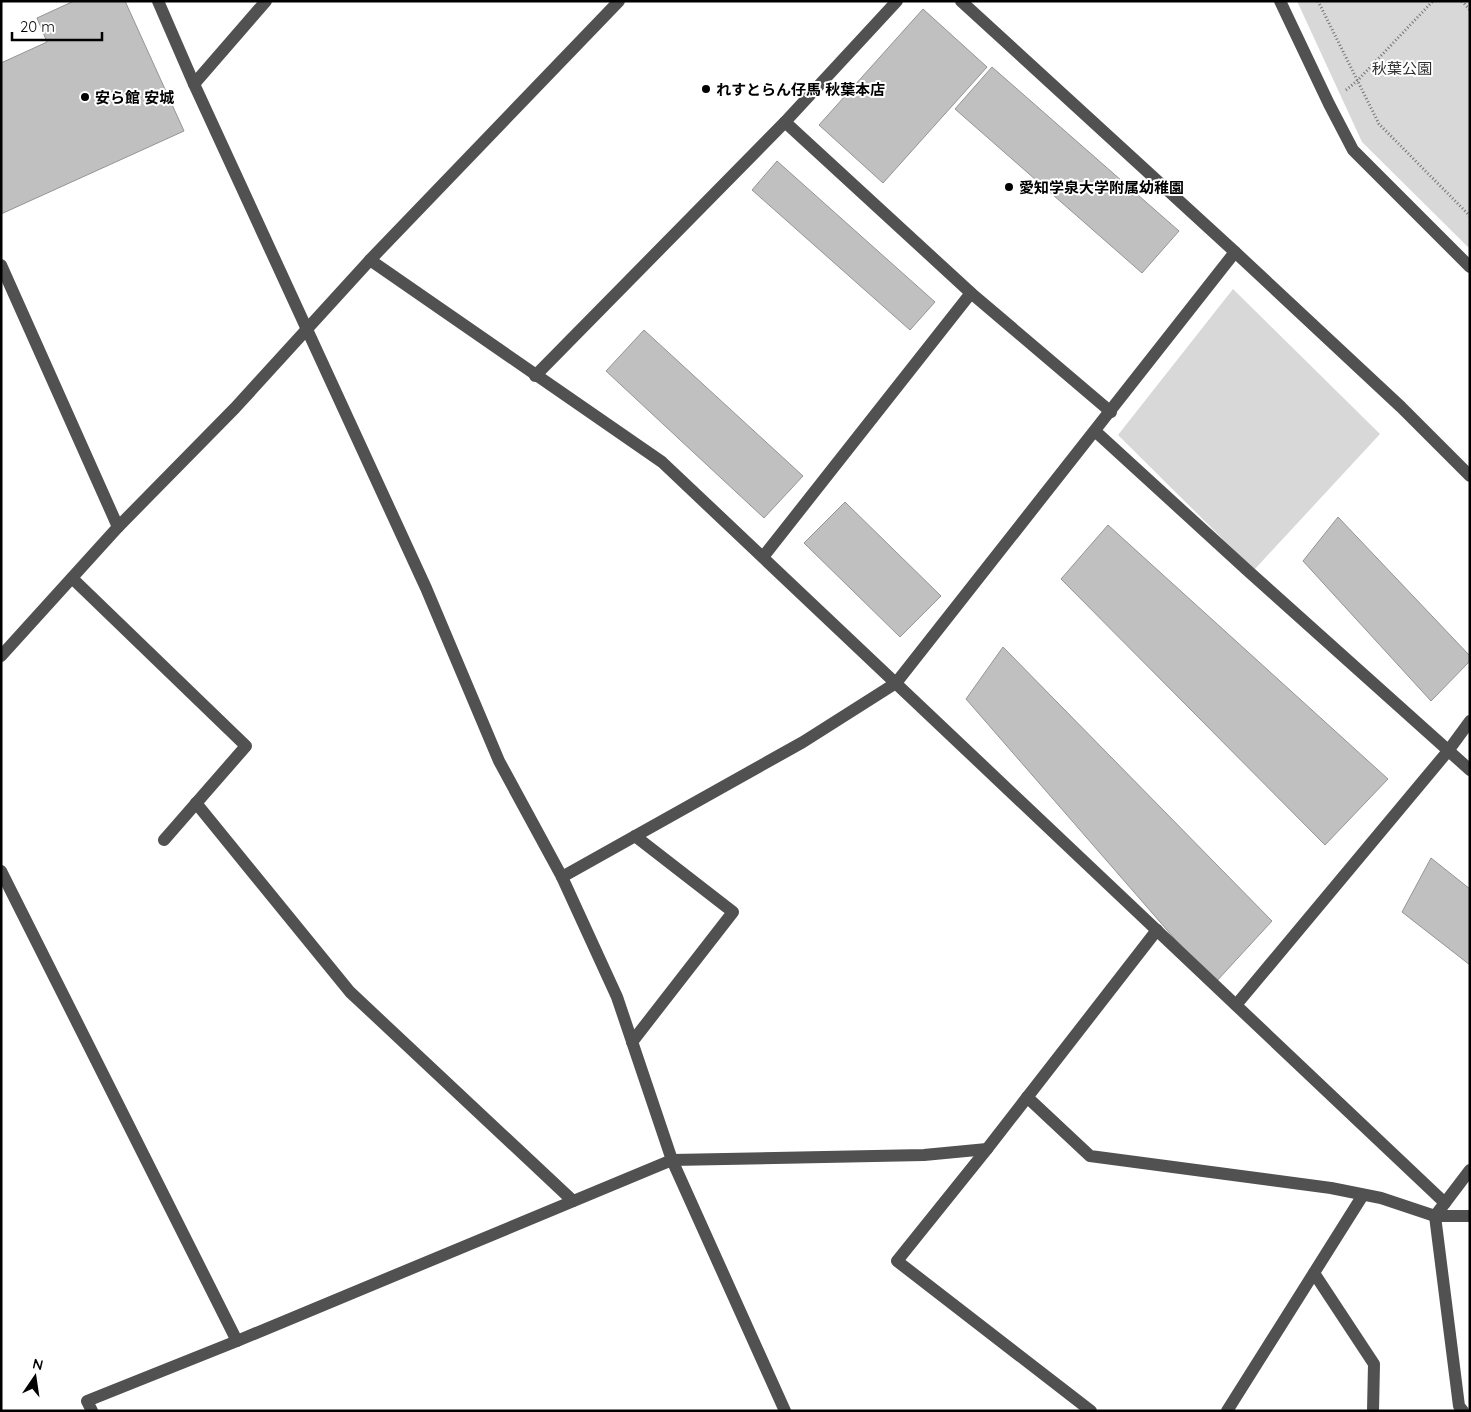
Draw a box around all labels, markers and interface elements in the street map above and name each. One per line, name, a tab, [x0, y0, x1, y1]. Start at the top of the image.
scale bar	[12, 10, 102, 42]
text: 20 m	[20, 17, 55, 36]
park label: 秋葉公園	[1372, 59, 1432, 78]
place label: れすとらん仔馬 秋葉本店	[716, 80, 885, 99]
marker: れすとらん仔馬 秋葉本店	[700, 83, 712, 95]
place label: 安ら館 安城	[95, 88, 174, 107]
marker: 安ら館 安城	[79, 91, 91, 103]
place label: 愛知学泉大学附属幼稚園	[1019, 178, 1184, 197]
marker: 愛知学泉大学附属幼稚園	[1003, 181, 1015, 193]
north arrow	[10, 1352, 60, 1402]
text: N	[31, 1354, 45, 1374]

